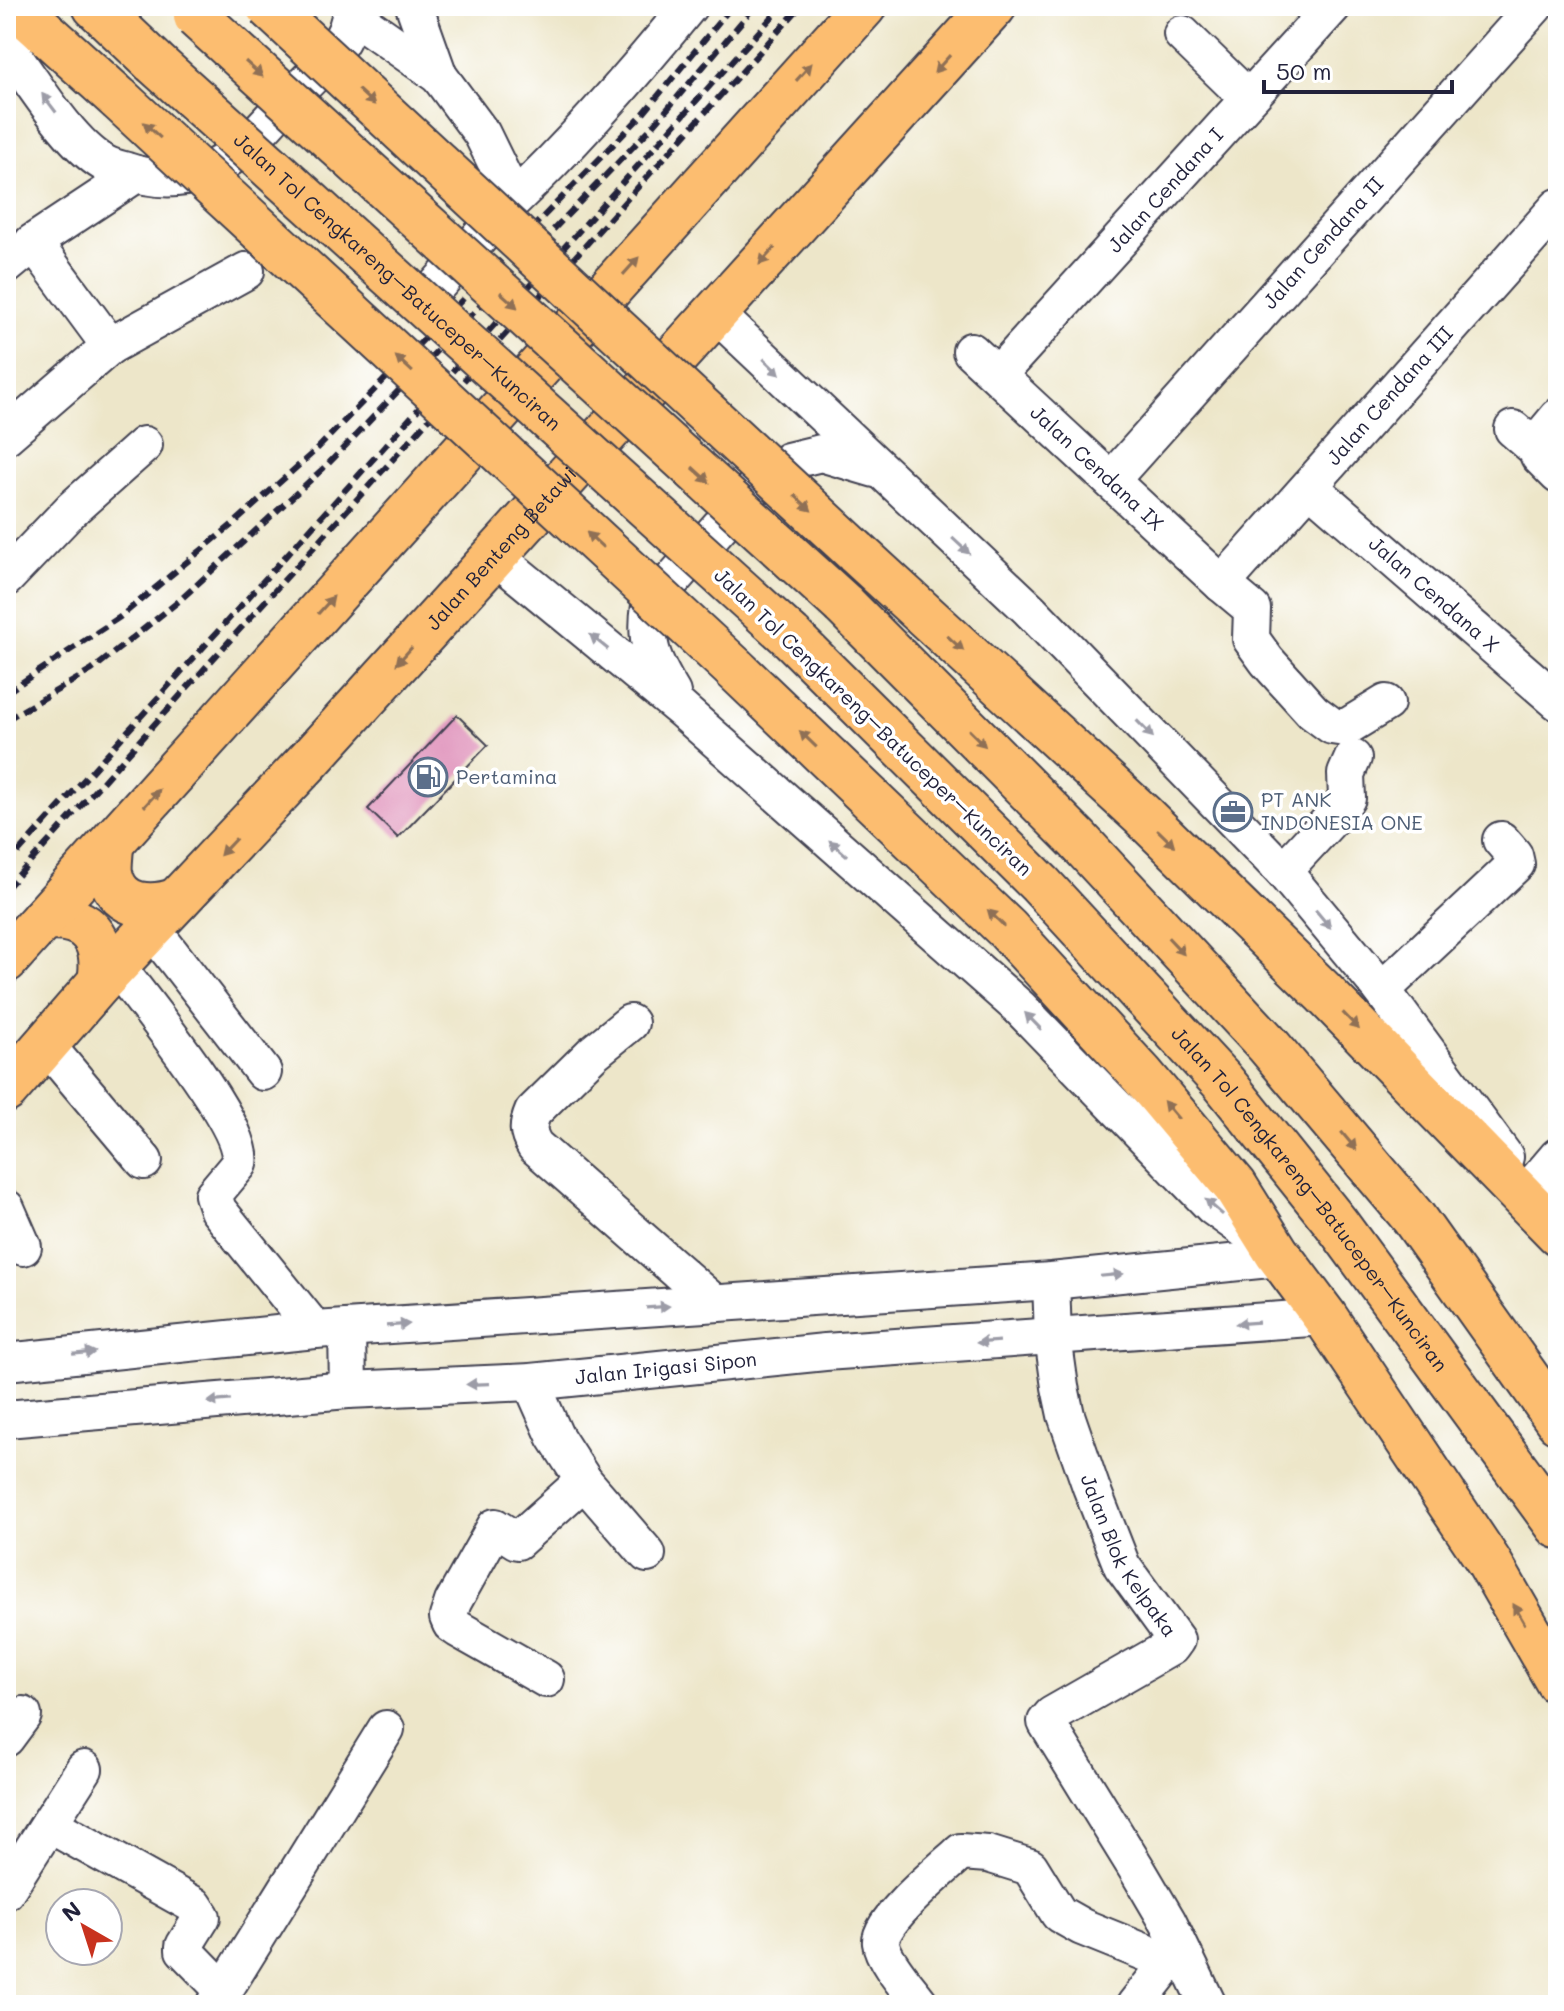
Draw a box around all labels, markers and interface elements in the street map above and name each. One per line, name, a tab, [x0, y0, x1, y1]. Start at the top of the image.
scale bar	[1264, 44, 1452, 94]
one-way arrow	[933, 54, 951, 73]
text: 50 m	[1276, 55, 1332, 86]
one-way arrow	[244, 59, 263, 77]
one-way arrow	[795, 63, 813, 82]
one-way arrow	[357, 88, 376, 106]
one-way arrow	[41, 93, 57, 113]
one-way arrow	[143, 122, 162, 140]
street label: Jalan Cendana I	[1101, 122, 1228, 258]
street label: Jalan Tol Cengkareng–Batuceper–Kunciran	[229, 126, 567, 436]
street label: Jalan Cendana II	[1256, 171, 1388, 314]
one-way arrow	[759, 246, 776, 266]
one-way arrow	[621, 256, 639, 275]
one-way arrow	[498, 291, 518, 308]
street label: Jalan Cendana III	[1320, 320, 1458, 470]
one-way arrow	[395, 355, 414, 373]
one-way arrow	[762, 357, 781, 376]
street label: Jalan Cendana IX	[1025, 399, 1170, 536]
street label: Jalan Benteng Betawi	[420, 460, 582, 635]
one-way arrow	[691, 465, 710, 483]
one-way arrow	[793, 493, 812, 512]
street label: Jalan Cendana X	[1364, 530, 1505, 657]
one-way arrow	[586, 532, 605, 550]
one-way arrow	[951, 536, 970, 554]
street label: Jalan Tol Cengkareng–Batuceper–Kunciran	[709, 562, 1038, 881]
one-way arrow	[316, 595, 334, 614]
one-way arrow	[945, 633, 964, 651]
one-way arrow	[589, 634, 609, 651]
one-way arrow	[396, 647, 414, 666]
one-way arrow	[1135, 719, 1154, 738]
one-way arrow	[967, 728, 986, 747]
one-way arrow	[799, 730, 818, 748]
fuel station icon: Pertamina	[407, 756, 449, 798]
place label: Pertamina	[456, 763, 558, 789]
place label: PT ANK INDONESIA ONE	[1261, 786, 1423, 835]
one-way arrow	[142, 789, 160, 808]
office icon: PT ANK INDONESIA ONE	[1212, 791, 1254, 833]
one-way arrow	[1156, 829, 1175, 847]
one-way arrow	[219, 837, 237, 856]
one-way arrow	[829, 839, 848, 857]
one-way arrow	[1314, 908, 1331, 928]
one-way arrow	[987, 910, 1006, 928]
one-way arrow	[1167, 936, 1185, 955]
one-way arrow	[1024, 1011, 1042, 1030]
one-way arrow	[1342, 1011, 1360, 1030]
street label: Jalan Tol Cengkareng–Batuceper–Kunciran	[1166, 1021, 1454, 1376]
one-way arrow	[1163, 1100, 1180, 1120]
one-way arrow	[1340, 1130, 1357, 1150]
one-way arrow	[1205, 1199, 1225, 1216]
one-way arrow	[1100, 1268, 1125, 1281]
one-way arrow	[646, 1300, 671, 1313]
one-way arrow	[1235, 1317, 1260, 1330]
one-way arrow	[386, 1318, 411, 1331]
one-way arrow	[975, 1335, 1000, 1348]
street label: Jalan Irigasi Sipon	[574, 1345, 758, 1389]
one-way arrow	[71, 1346, 96, 1359]
one-way arrow	[465, 1377, 490, 1390]
one-way arrow	[206, 1395, 231, 1408]
street label: Jalan Blok Kelpaka	[1076, 1471, 1183, 1642]
one-way arrow	[1512, 1603, 1526, 1626]
north arrow	[44, 1887, 124, 1967]
text: N	[55, 1895, 87, 1928]

